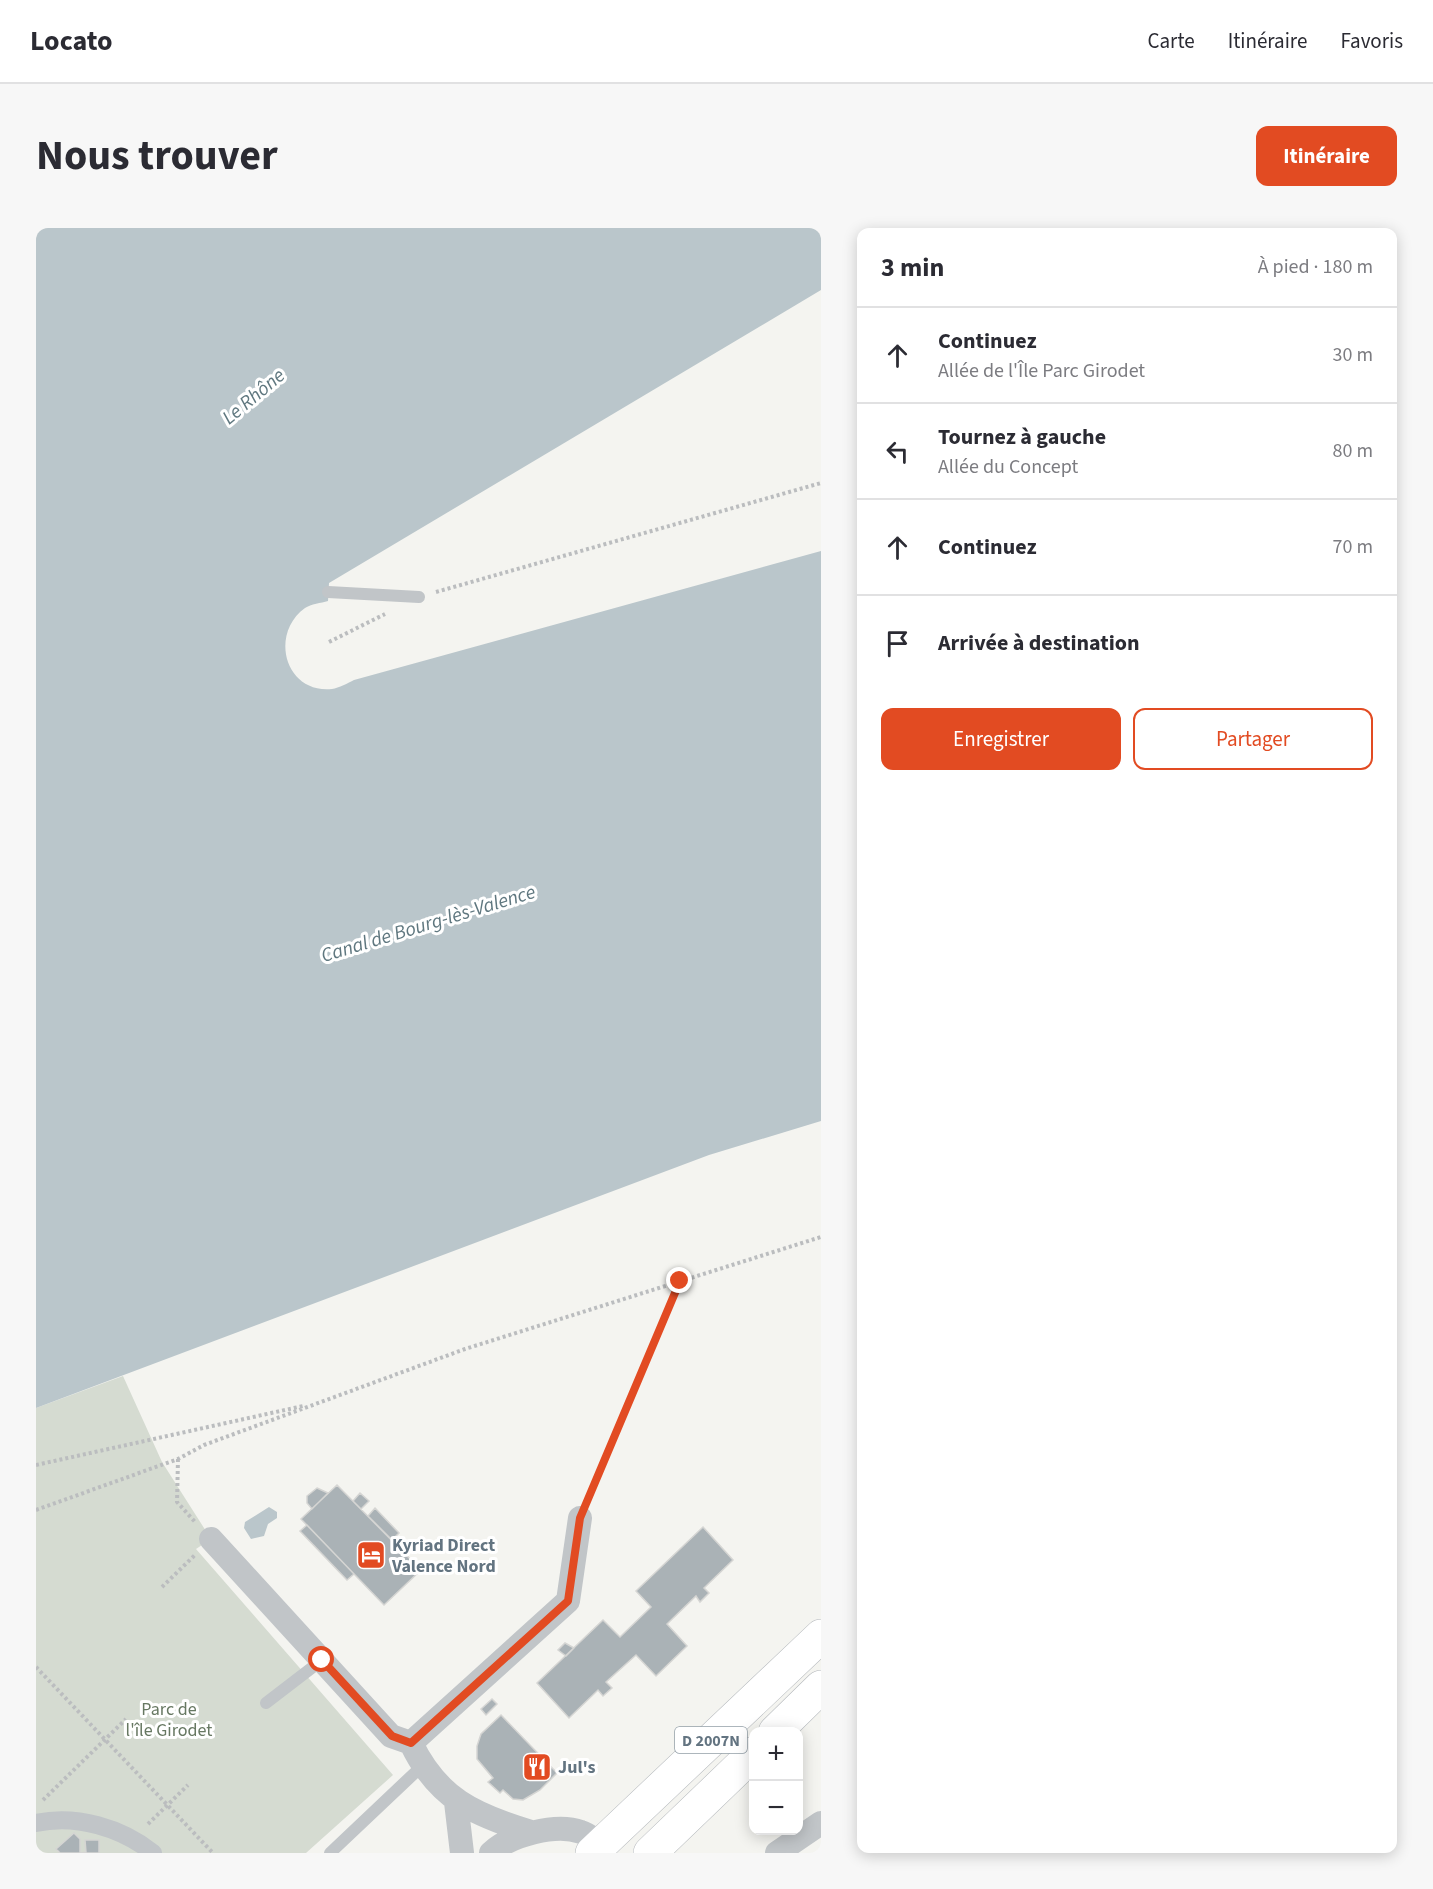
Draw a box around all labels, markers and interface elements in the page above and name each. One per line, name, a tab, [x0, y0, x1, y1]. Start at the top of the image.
text: Locato	[30, 21, 112, 61]
text: Carte	[1148, 26, 1195, 56]
text: Itinéraire	[1228, 26, 1307, 56]
text: Favoris	[1340, 26, 1403, 56]
text: Nous trouver	[36, 126, 278, 186]
button: Itinéraire	[1256, 126, 1397, 186]
text: 3 min	[881, 249, 944, 286]
text: À pied · 180 m	[1258, 253, 1373, 281]
text: Continuez	[938, 325, 1037, 357]
icon: ahead	[881, 339, 914, 372]
text: 30 m	[1333, 341, 1373, 369]
text: Allée de l'Île Parc Girodet	[938, 357, 1145, 385]
water label: Le Rhône	[216, 362, 291, 431]
text: Tournez à gauche	[938, 421, 1106, 453]
icon: left	[881, 435, 914, 468]
text: 80 m	[1333, 437, 1373, 465]
text: Allée du Concept	[938, 453, 1078, 481]
icon: ahead	[881, 531, 914, 564]
text: Continuez	[938, 531, 1037, 563]
text: 70 m	[1333, 533, 1373, 561]
icon: arrive	[881, 627, 914, 660]
text: Arrivée à destination	[938, 627, 1140, 659]
button: Enregistrer	[881, 708, 1121, 770]
button: Partager	[1133, 708, 1373, 770]
water label: Canal de Bourg-lès-Valence	[318, 878, 539, 970]
route end	[666, 1267, 692, 1293]
place label: Kyriad Direct Valence Nord	[391, 1533, 496, 1579]
hotel icon: Kyriad Direct Valence Nord	[355, 1539, 387, 1571]
route start	[308, 1646, 334, 1672]
park label: Parc de l'île Girodet	[126, 1697, 212, 1743]
road number: D 2007N	[675, 1727, 747, 1753]
map controls	[749, 1727, 803, 1835]
button: +	[749, 1727, 803, 1781]
restaurant icon: Jul's	[521, 1751, 553, 1783]
place label: Jul's	[558, 1755, 596, 1780]
button: −	[749, 1781, 803, 1835]

